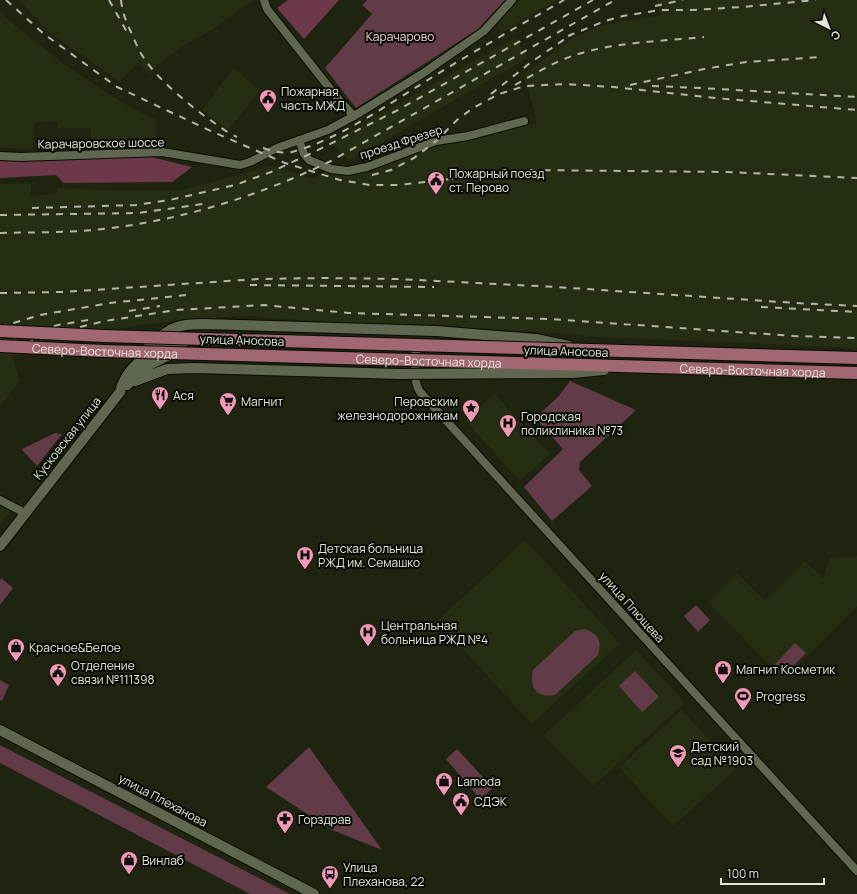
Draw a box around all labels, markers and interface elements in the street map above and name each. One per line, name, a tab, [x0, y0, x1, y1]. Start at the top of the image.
north arrow	[809, 8, 849, 48]
park label: Карачарово	[366, 28, 434, 45]
text: С	[828, 28, 844, 44]
place label: Пожарная часть МЖД	[281, 83, 345, 114]
public building icon: Пожарная часть МЖД	[258, 88, 278, 113]
street label: проезд Фрезер	[357, 121, 445, 163]
street label: Карачаровское шоссе	[38, 133, 164, 153]
place label: Пожарный поезд ст. Перово	[449, 165, 545, 196]
public building icon: Пожарный поезд ст. Перово	[426, 170, 446, 195]
street label: улица Аносова	[199, 330, 285, 350]
street label: Северо-Восточная хорда	[32, 339, 178, 362]
street label: улица Аносова	[523, 341, 609, 361]
street label: Северо-Восточная хорда	[356, 350, 502, 371]
street label: Северо-Восточная хорда	[679, 359, 826, 381]
restaurant icon: Ася	[150, 385, 170, 410]
place label: Ася	[173, 387, 194, 404]
supermarket icon: Магнит	[218, 391, 238, 416]
street label: Кусковская улица	[29, 393, 105, 483]
place label: Магнит	[241, 393, 283, 410]
place label: Перовским железнодорожникам	[337, 393, 458, 424]
place icon: Перовским железнодорожникам	[461, 398, 481, 423]
place label: Городская поликлиника №73	[521, 408, 623, 439]
hospital icon: Городская поликлиника №73	[498, 413, 518, 438]
place label: Детская больница РЖД им. Семашко	[318, 540, 423, 571]
hospital icon: Детская больница РЖД им. Семашко	[295, 545, 315, 570]
street label: улица Плющева	[595, 568, 669, 646]
place label: Центральная больница РЖД №4	[381, 617, 488, 648]
hospital icon: Центральная больница РЖД №4	[358, 622, 378, 647]
shop icon: Красное&Белое	[6, 637, 26, 662]
place label: Красное&Белое	[29, 639, 121, 656]
place label: Отделение связи №111398	[71, 657, 154, 688]
shop icon: Магнит Косметик	[713, 659, 733, 684]
place label: Магнит Косметик	[736, 661, 836, 678]
public building icon: Отделение связи №111398	[48, 662, 68, 687]
sports icon: Progress	[733, 686, 753, 711]
place label: Progress	[756, 688, 805, 705]
place label: Детский сад №1903	[691, 738, 753, 769]
school or university icon: Детский сад №1903	[668, 743, 688, 768]
street label: улица Плеханова	[116, 769, 210, 831]
shop icon: Lamoda	[434, 771, 454, 796]
place label: Lamoda	[457, 773, 501, 790]
public building icon: СДЭК	[451, 791, 471, 816]
place label: СДЭК	[474, 793, 508, 810]
pharmacy icon: Горздрав	[275, 809, 295, 834]
place label: Горздрав	[298, 811, 351, 828]
shop icon: Винлаб	[119, 850, 139, 875]
place label: Винлаб	[142, 852, 184, 869]
place label: Улица Плеханова, 22	[343, 859, 424, 890]
scale bar	[721, 860, 824, 886]
bus stop icon: Улица Плеханова, 22	[320, 864, 340, 889]
text: 100 m	[727, 865, 759, 882]

